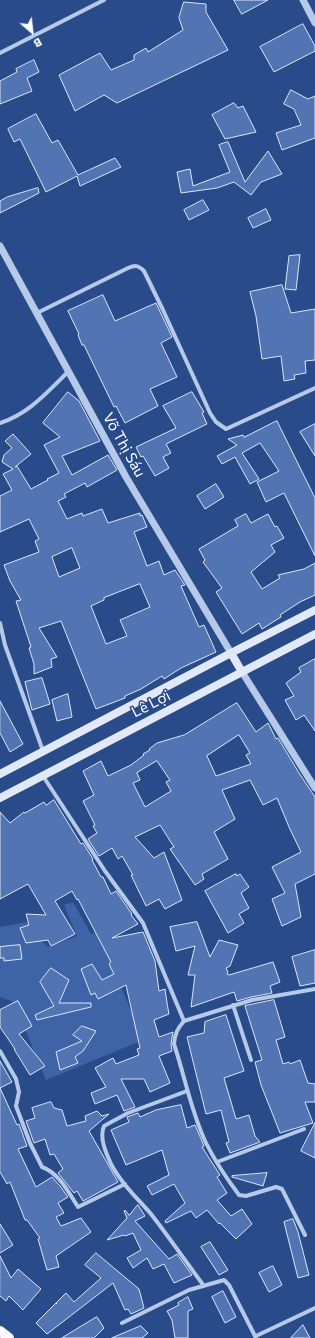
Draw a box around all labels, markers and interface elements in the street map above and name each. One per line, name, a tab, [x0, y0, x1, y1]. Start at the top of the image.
north arrow	[12, 12, 52, 52]
text: B	[32, 36, 44, 50]
street label: Võ Thị Sáu	[99, 410, 149, 480]
street label: Lê Lợi	[128, 687, 174, 721]

